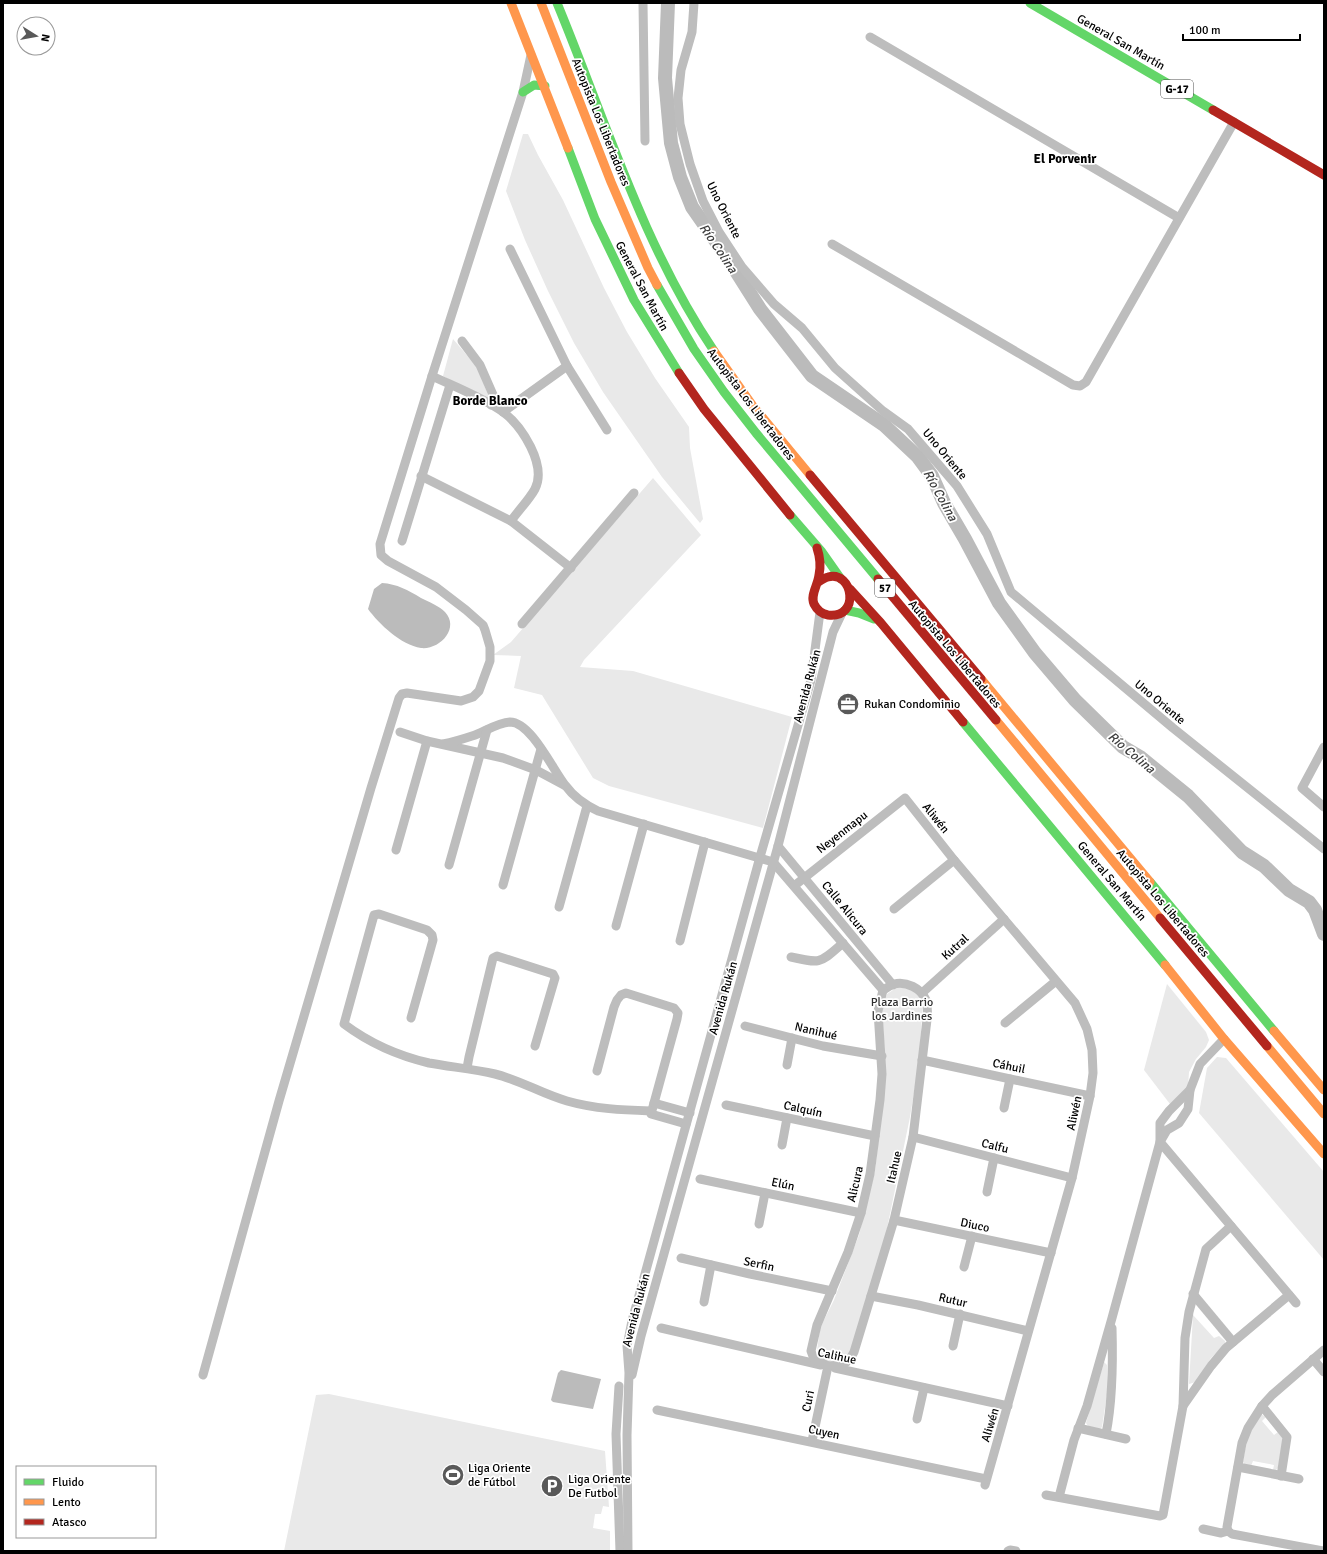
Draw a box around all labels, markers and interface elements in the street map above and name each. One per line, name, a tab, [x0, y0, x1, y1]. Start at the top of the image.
street label: General San Martín	[1074, 11, 1168, 74]
north arrow	[16, 16, 56, 56]
scale bar	[1183, 16, 1300, 42]
text: 100 m	[1189, 23, 1221, 38]
text: N	[38, 33, 52, 43]
street label: Autopista Los Libertadores	[568, 56, 633, 188]
road number: G-17	[1161, 80, 1193, 98]
district label: El Porvenir	[1034, 151, 1097, 167]
street label: Uno Oriente	[703, 179, 744, 241]
water label: Río Colina	[696, 221, 741, 277]
street label: General San Martín	[612, 239, 671, 334]
street label: Autopista Los Libertadores	[704, 345, 798, 463]
district label: Borde Blanco	[453, 393, 528, 409]
street label: Uno Oriente	[919, 426, 970, 483]
water label: Río Colina	[919, 467, 961, 524]
road number: 57	[875, 579, 895, 597]
street label: Autopista Los Libertadores	[905, 597, 1004, 711]
street label: Avenida Rukán	[790, 648, 824, 725]
street label: Uno Oriente	[1131, 677, 1188, 728]
office icon: Rukan Condominio	[835, 691, 861, 717]
place label: Rukan Condominio	[864, 697, 960, 712]
water label: Río Colina	[1105, 728, 1158, 777]
street label: Aliwén	[919, 800, 952, 837]
street label: Neyenmapu	[814, 808, 871, 857]
street label: General San Martín	[1074, 838, 1149, 924]
street label: Autopista Los Libertadores	[1113, 846, 1212, 960]
street label: Calle Alicura	[818, 878, 871, 938]
street label: Kutral	[939, 931, 972, 964]
street label: Avenida Rukán	[706, 960, 741, 1036]
park label: Plaza Barrio los Jardines	[871, 995, 933, 1024]
street label: Nanihué	[793, 1019, 839, 1044]
street label: Cáhuil	[991, 1056, 1027, 1077]
street label: Aliwén	[1064, 1094, 1085, 1132]
street label: Calquín	[782, 1098, 824, 1121]
street label: Calfu	[980, 1136, 1010, 1157]
street label: Itahue	[883, 1149, 905, 1185]
street label: Alicura	[844, 1165, 867, 1204]
street label: Elún	[770, 1175, 796, 1194]
street label: Diuco	[959, 1215, 991, 1236]
street label: Serfin	[742, 1254, 776, 1275]
street label: Avenida Rukán	[619, 1272, 653, 1349]
street label: Rutur	[937, 1290, 969, 1311]
street label: Calihue	[816, 1345, 858, 1368]
street label: Curi	[799, 1389, 818, 1413]
street label: Aliwén	[978, 1406, 1003, 1444]
street label: Cuyen	[807, 1422, 841, 1443]
place label: Liga Oriente de Fútbol	[468, 1461, 531, 1490]
sports icon: Liga Oriente de Fútbol	[440, 1462, 466, 1488]
legend	[16, 1466, 156, 1538]
place label: Liga Oriente De Futbol	[568, 1472, 631, 1501]
parking icon: Liga Oriente De Futbol	[539, 1473, 565, 1499]
text: Fluido	[52, 1475, 84, 1490]
text: Lento	[52, 1495, 81, 1510]
text: Atasco	[52, 1515, 87, 1530]

